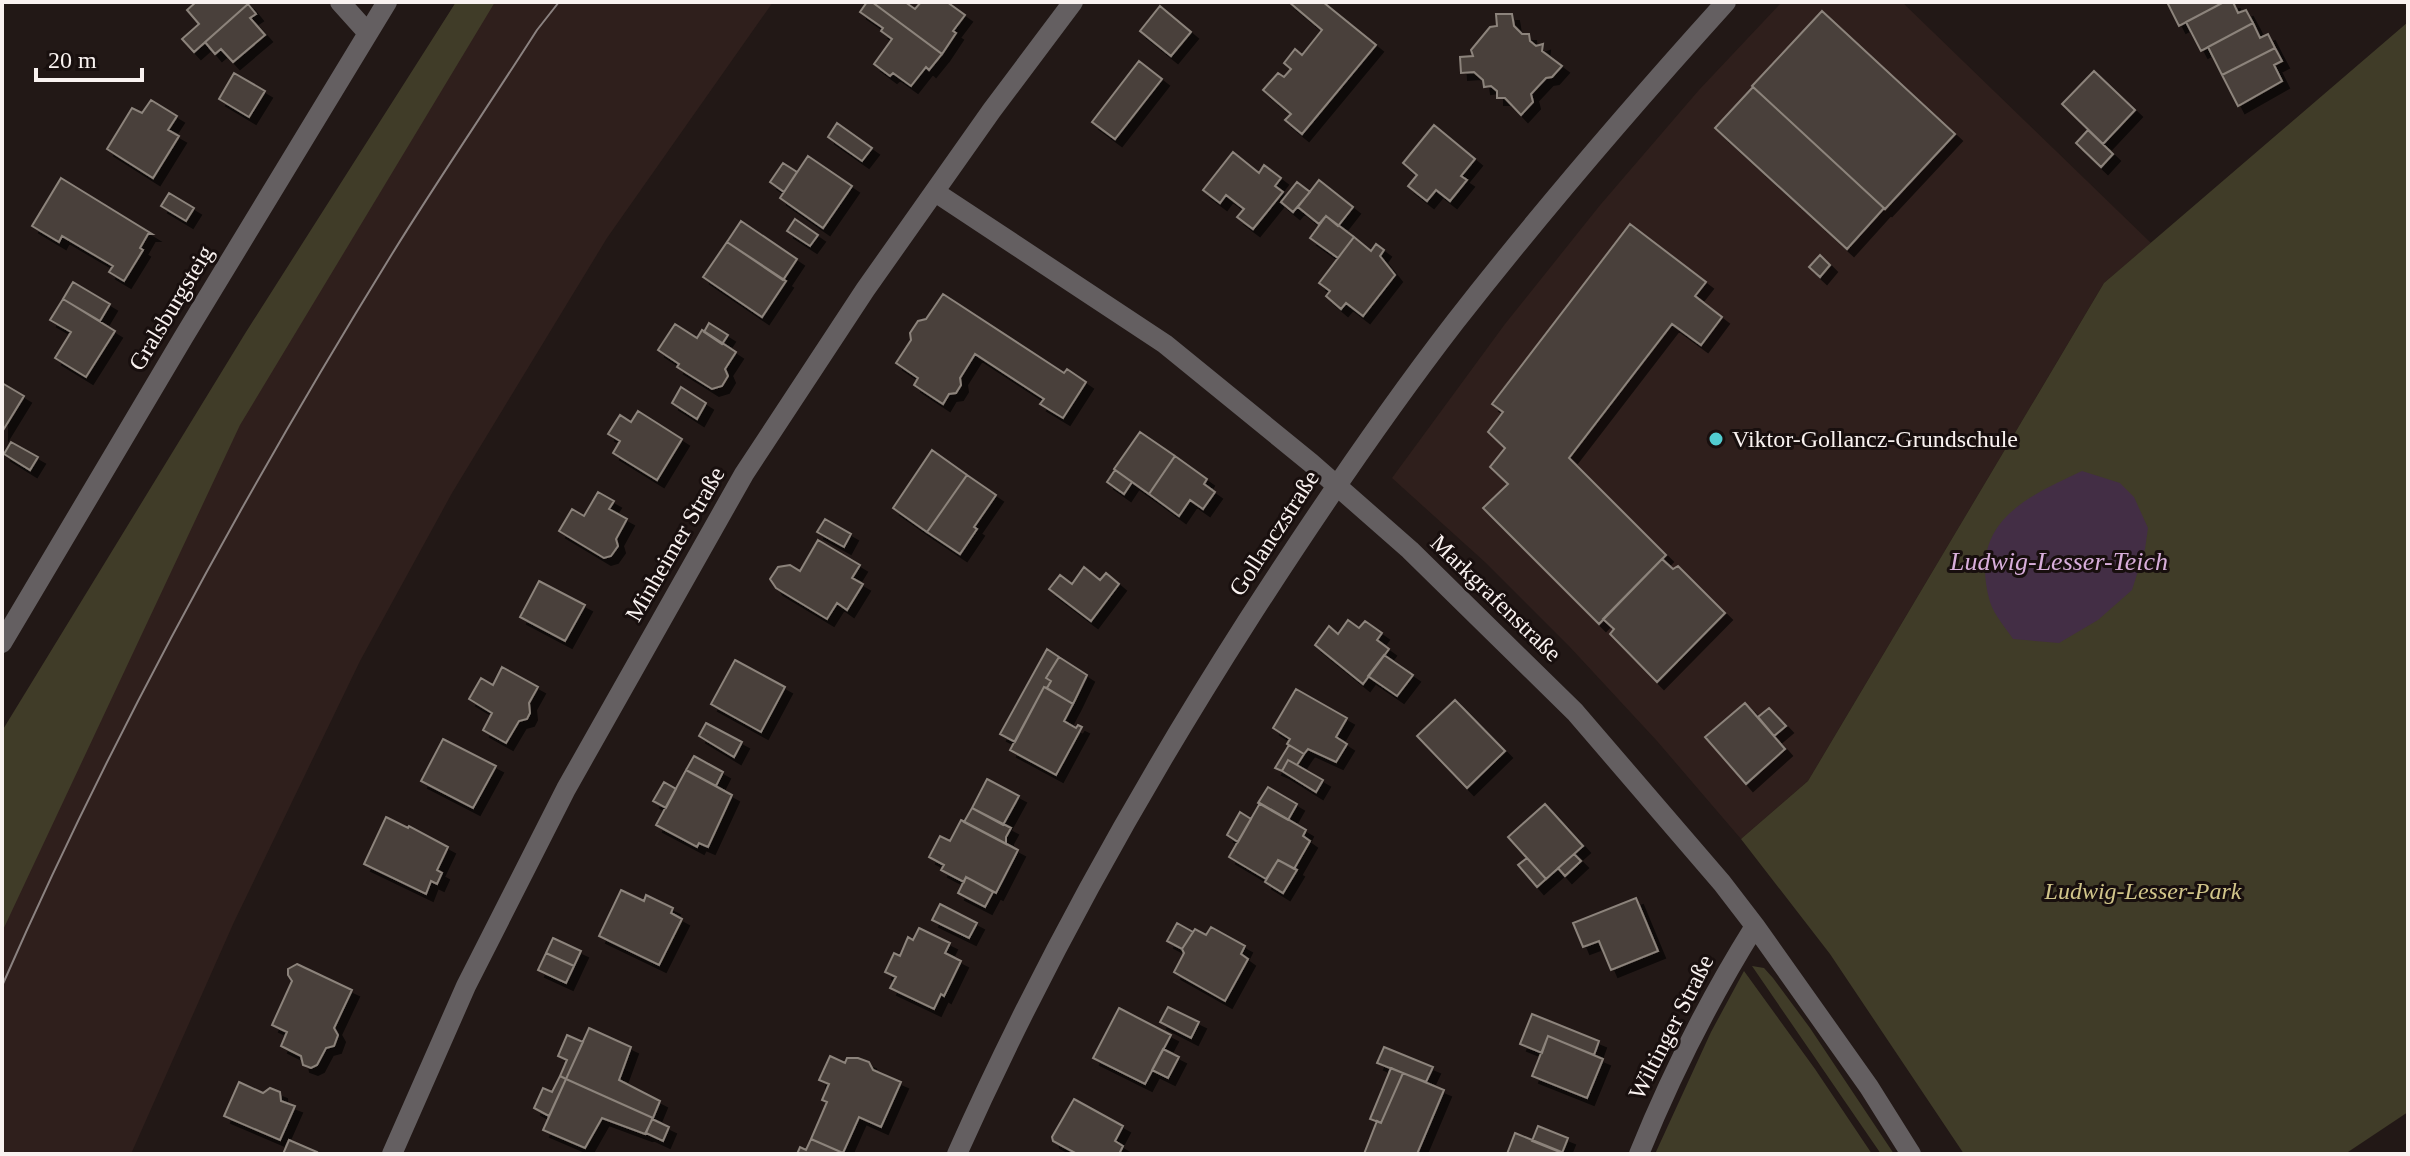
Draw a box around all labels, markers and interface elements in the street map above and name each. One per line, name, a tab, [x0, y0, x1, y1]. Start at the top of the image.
scale bar	[36, 32, 142, 82]
text: 20 m	[48, 47, 97, 73]
street label: Gralsburgsteig	[124, 241, 218, 375]
place label: Viktor-Gollancz-Grundschule	[1732, 426, 2018, 452]
marker: Viktor-Gollancz-Grundschule	[1707, 430, 1725, 448]
street label: Minheimer Straße	[620, 462, 730, 626]
street label: Gollanczstraße	[1224, 466, 1324, 600]
street label: Markgrafenstraße	[1426, 529, 1566, 667]
water label: Ludwig-Lesser-Teich	[1949, 547, 2168, 576]
park label: Ludwig-Lesser-Park	[2044, 878, 2242, 904]
street label: Wiltinger Straße	[1623, 951, 1719, 1103]

